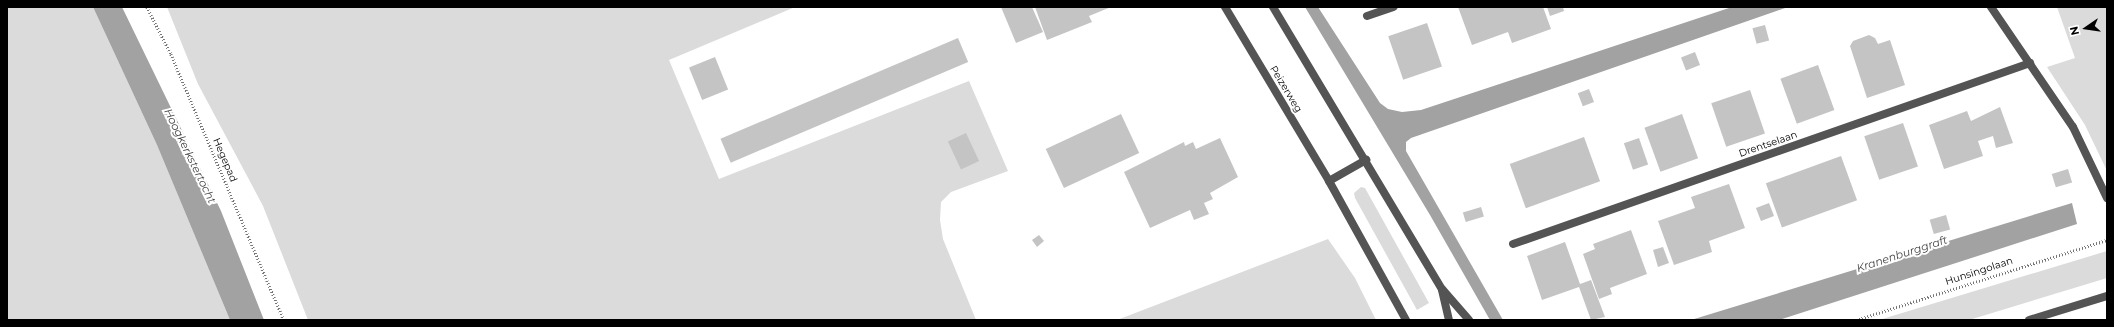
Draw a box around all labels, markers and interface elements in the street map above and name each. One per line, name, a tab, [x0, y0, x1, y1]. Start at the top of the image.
north arrow	[2066, 8, 2106, 48]
text: N	[2066, 25, 2082, 37]
street label: Peizerweg	[1267, 63, 1305, 115]
water label: Hoogkerkstertocht	[161, 106, 219, 206]
street label: Drentselaan	[1737, 128, 1799, 160]
street label: Hegepad	[210, 136, 240, 184]
water label: Kranenburggraft	[1855, 233, 1949, 275]
street label: Hunsingolaan	[1944, 254, 2014, 288]

